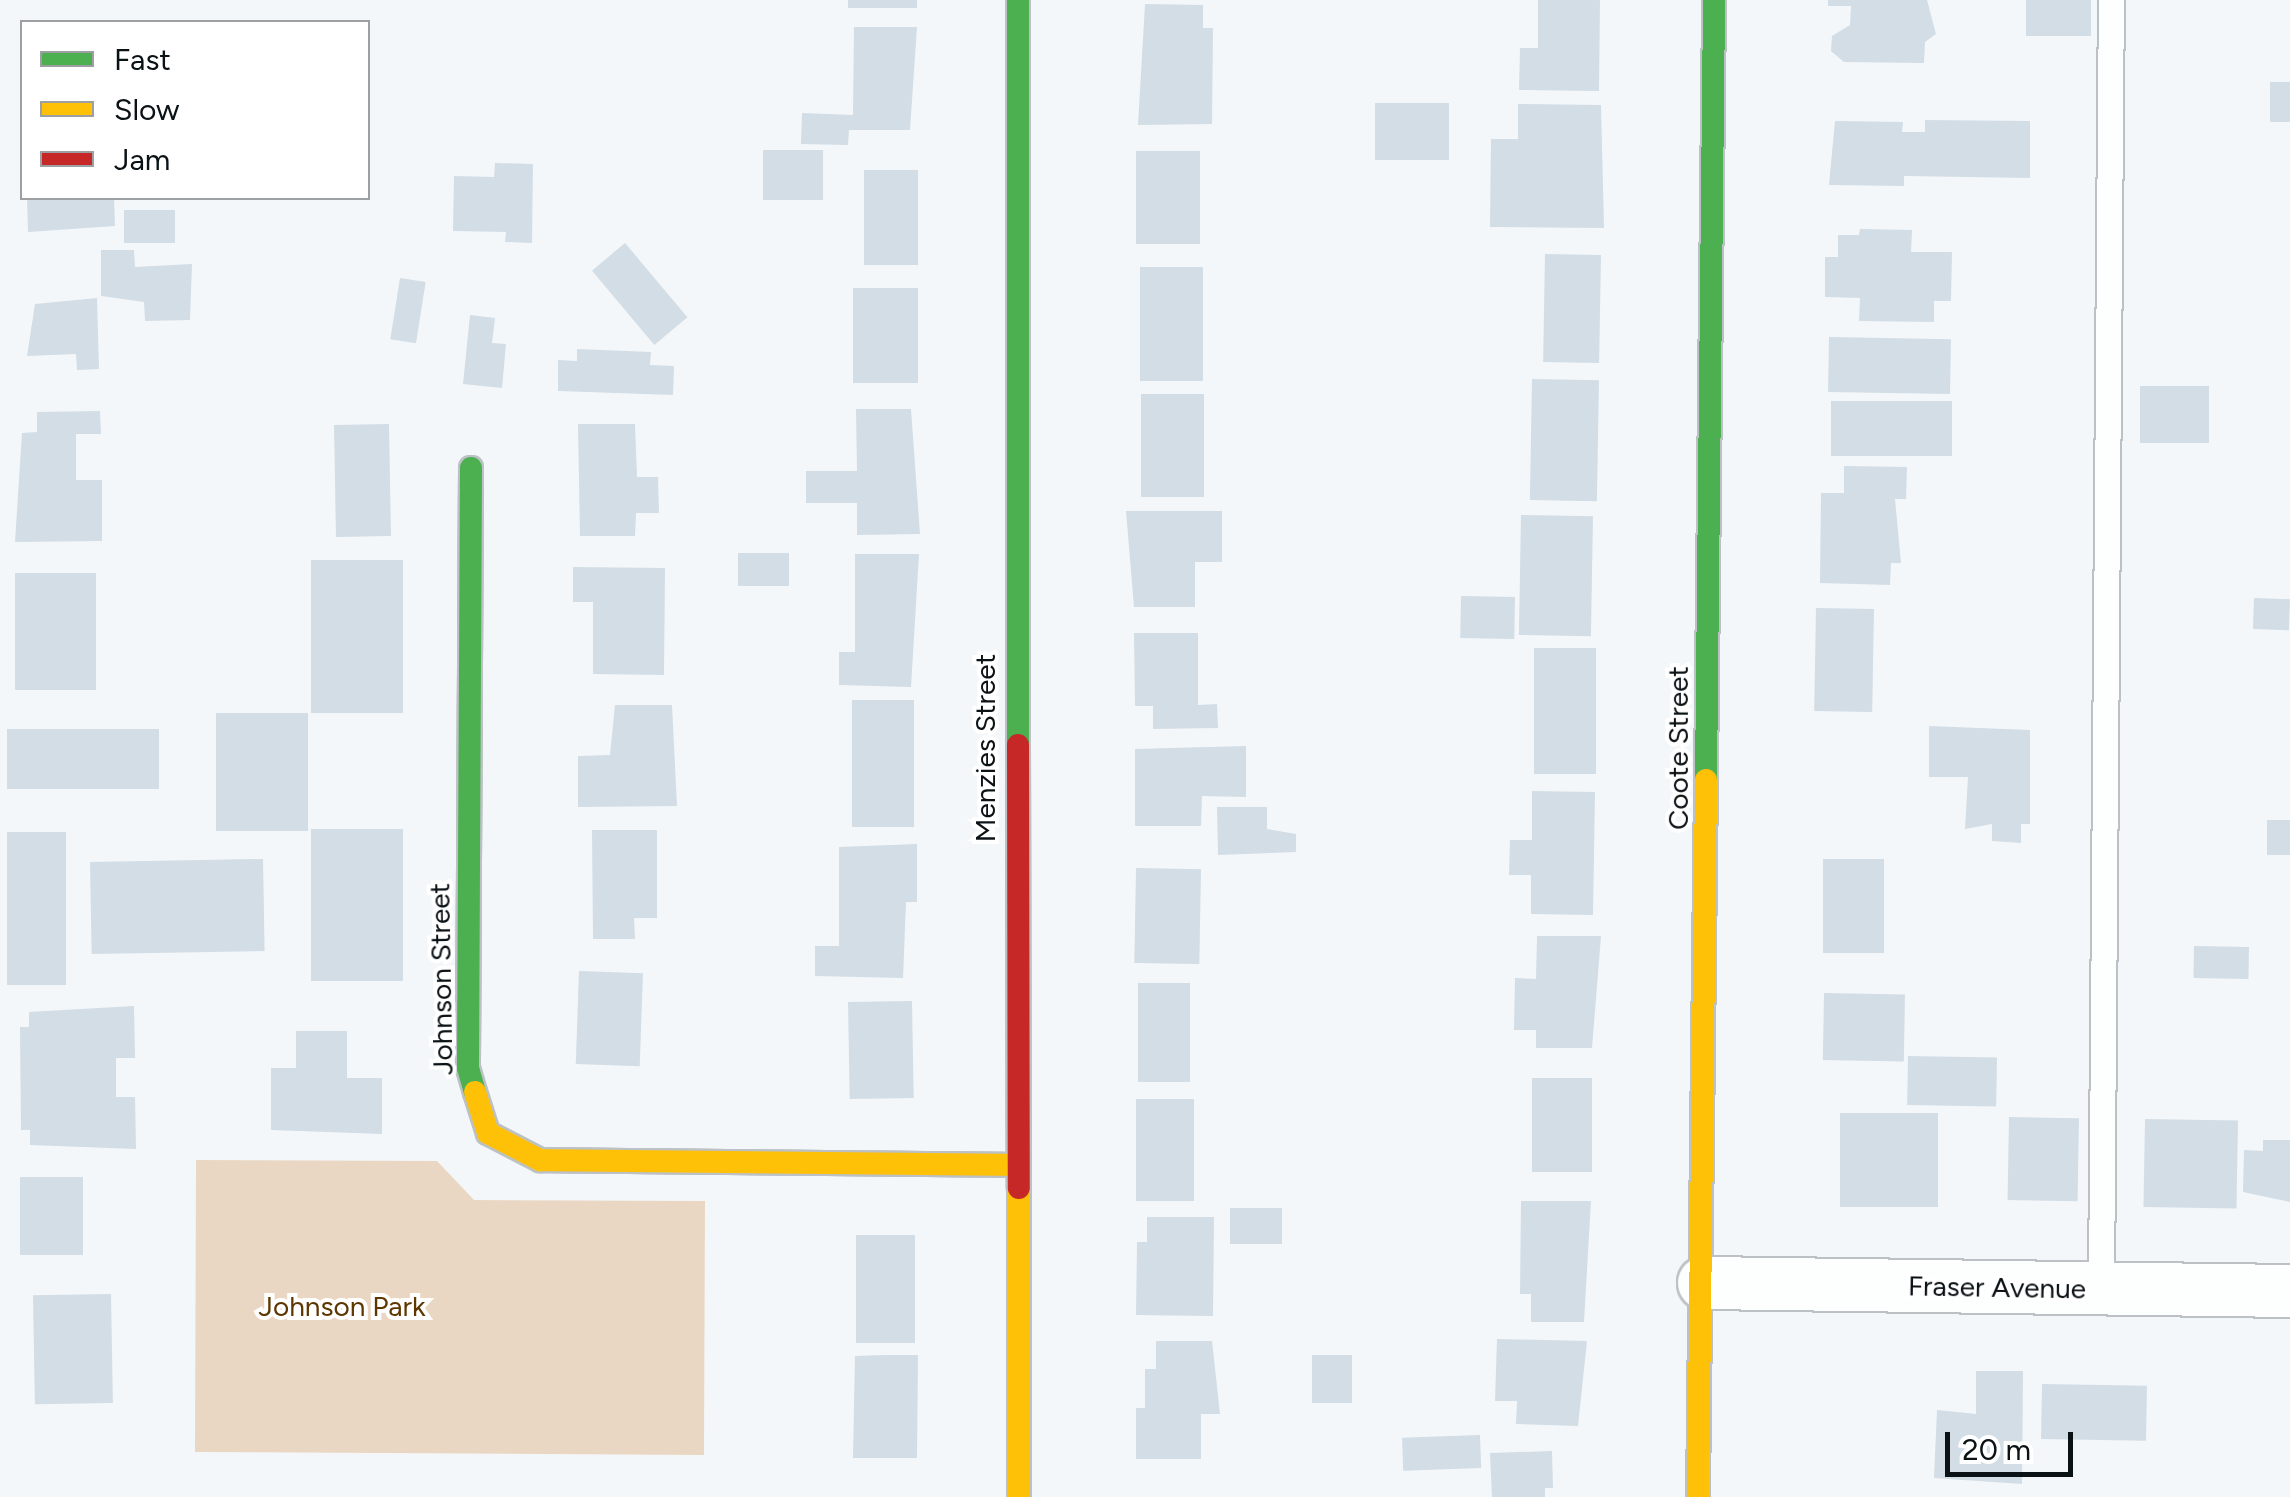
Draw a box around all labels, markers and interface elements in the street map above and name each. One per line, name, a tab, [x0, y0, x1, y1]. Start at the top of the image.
legend	[20, 20, 370, 200]
text: Fast	[114, 41, 171, 78]
text: Slow	[114, 91, 180, 128]
text: Jam	[114, 141, 170, 178]
street label: Menzies Street	[968, 654, 1002, 842]
street label: Coote Street	[1661, 666, 1695, 830]
street label: Johnson Street	[423, 883, 459, 1075]
street label: Fraser Avenue	[1908, 1269, 2086, 1305]
park label: Johnson Park	[259, 1289, 425, 1323]
scale bar	[1950, 1412, 2078, 1474]
text: 20 m	[1962, 1431, 2031, 1468]

